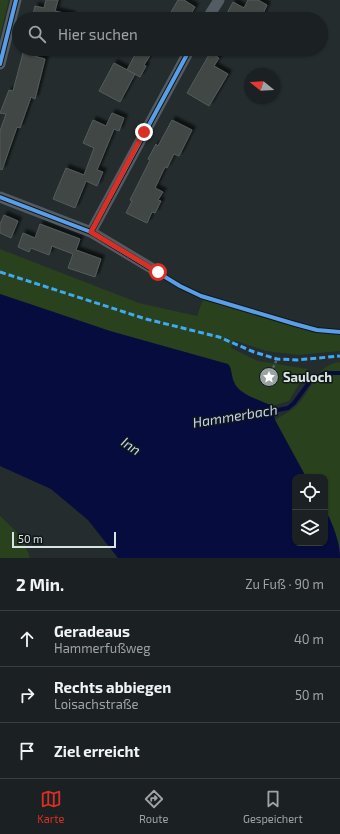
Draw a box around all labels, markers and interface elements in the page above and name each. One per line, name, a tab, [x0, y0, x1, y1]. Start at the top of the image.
search box	[12, 12, 328, 56]
icon: search	[26, 23, 48, 45]
text: Hier suchen	[58, 25, 138, 43]
north arrow	[244, 68, 280, 104]
route end	[135, 123, 153, 141]
route start	[149, 263, 167, 281]
place icon: Sauloch	[258, 366, 280, 388]
place label: Sauloch	[283, 369, 332, 385]
water label: Hammerbach	[191, 400, 279, 431]
water label: Inn	[118, 433, 144, 458]
map controls	[292, 474, 328, 546]
button: locate	[292, 474, 328, 510]
button: layers	[292, 510, 328, 546]
scale bar	[12, 530, 116, 549]
text: 50 m	[18, 532, 43, 545]
text: 2 Min.	[16, 574, 64, 594]
text: Zu Fuß · 90 m	[245, 576, 324, 592]
text: Geradeaus	[54, 622, 130, 640]
icon: ahead	[16, 628, 38, 650]
text: 40 m	[294, 631, 324, 647]
text: Hammerfußweg	[54, 640, 151, 656]
text: Rechts abbiegen	[54, 678, 171, 696]
icon: right	[16, 684, 38, 706]
text: 50 m	[295, 687, 324, 703]
text: Loisachstraße	[54, 696, 139, 712]
icon: arrive	[16, 740, 38, 762]
text: Ziel erreicht	[54, 742, 140, 760]
tab: Karte	[37, 788, 64, 825]
tab: Route	[139, 788, 168, 825]
tab: Gespeichert	[243, 788, 303, 825]

